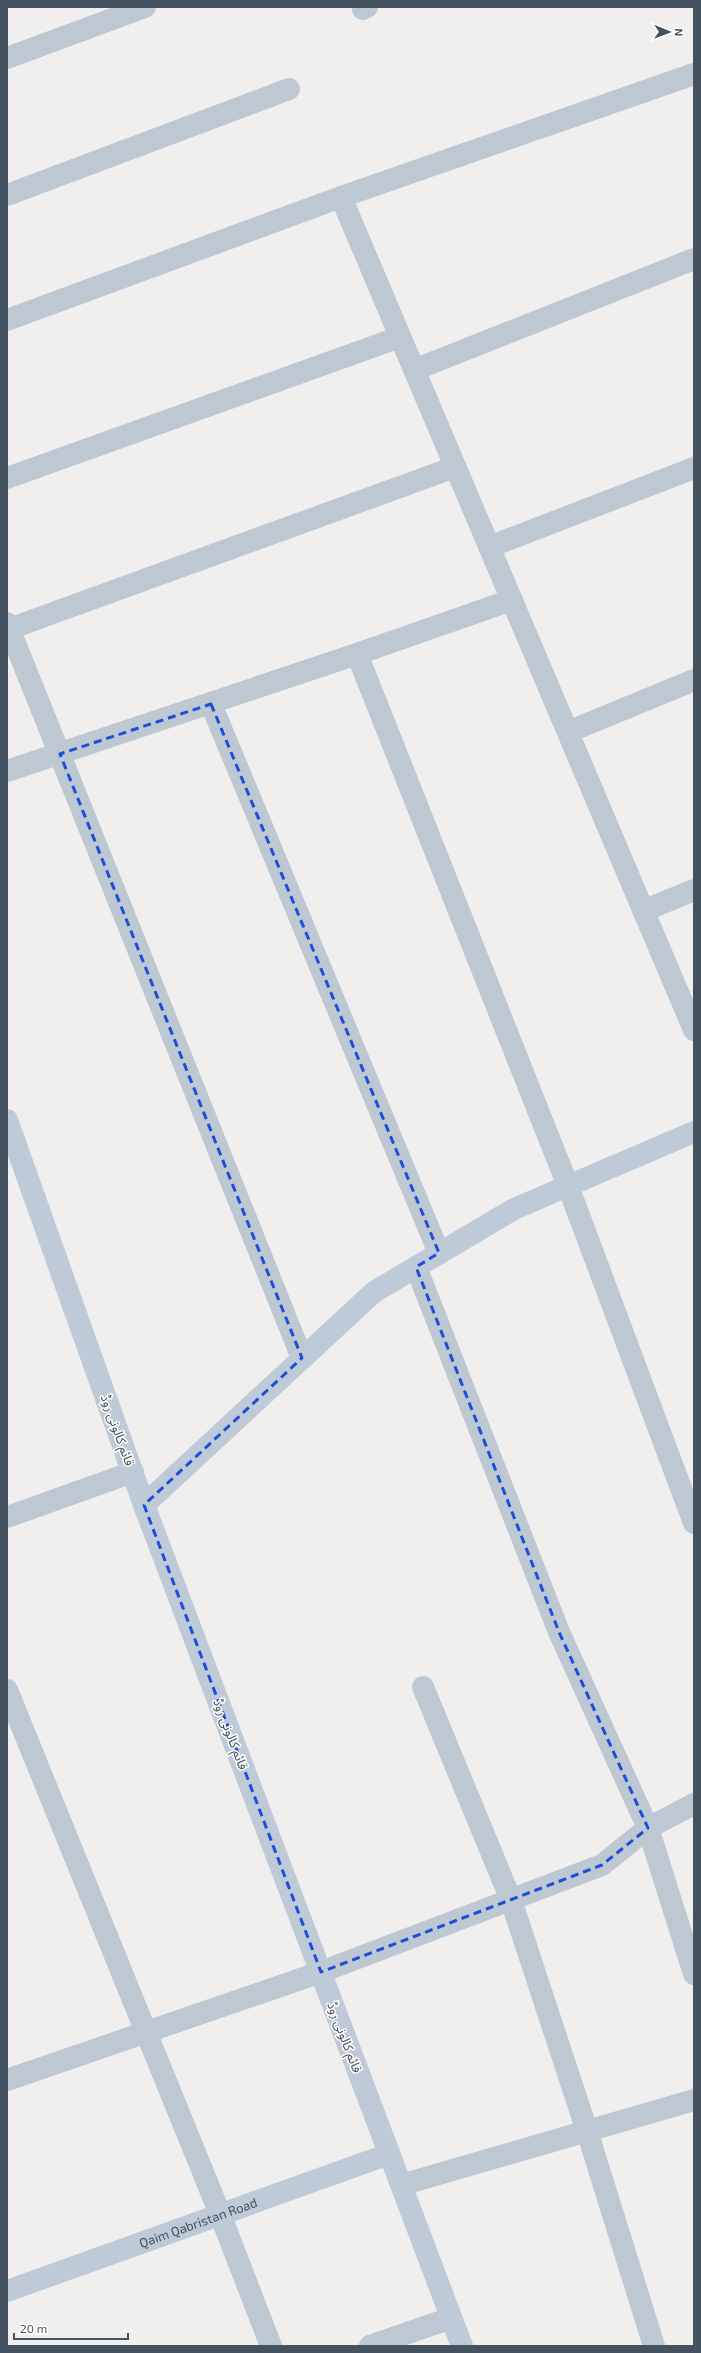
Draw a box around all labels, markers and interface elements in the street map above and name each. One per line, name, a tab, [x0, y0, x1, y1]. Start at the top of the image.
north arrow	[649, 12, 689, 52]
text: N	[673, 28, 686, 36]
street label: قائم کالونی روڈ	[95, 1392, 138, 1469]
street label: قائم کالونی روڈ	[207, 1696, 252, 1773]
street label: قائم کالونی روڈ	[321, 1999, 366, 2076]
street label: Qaim Qabristan Road	[137, 2194, 259, 2251]
scale bar	[14, 2315, 128, 2341]
text: 20 m	[20, 2321, 47, 2335]

